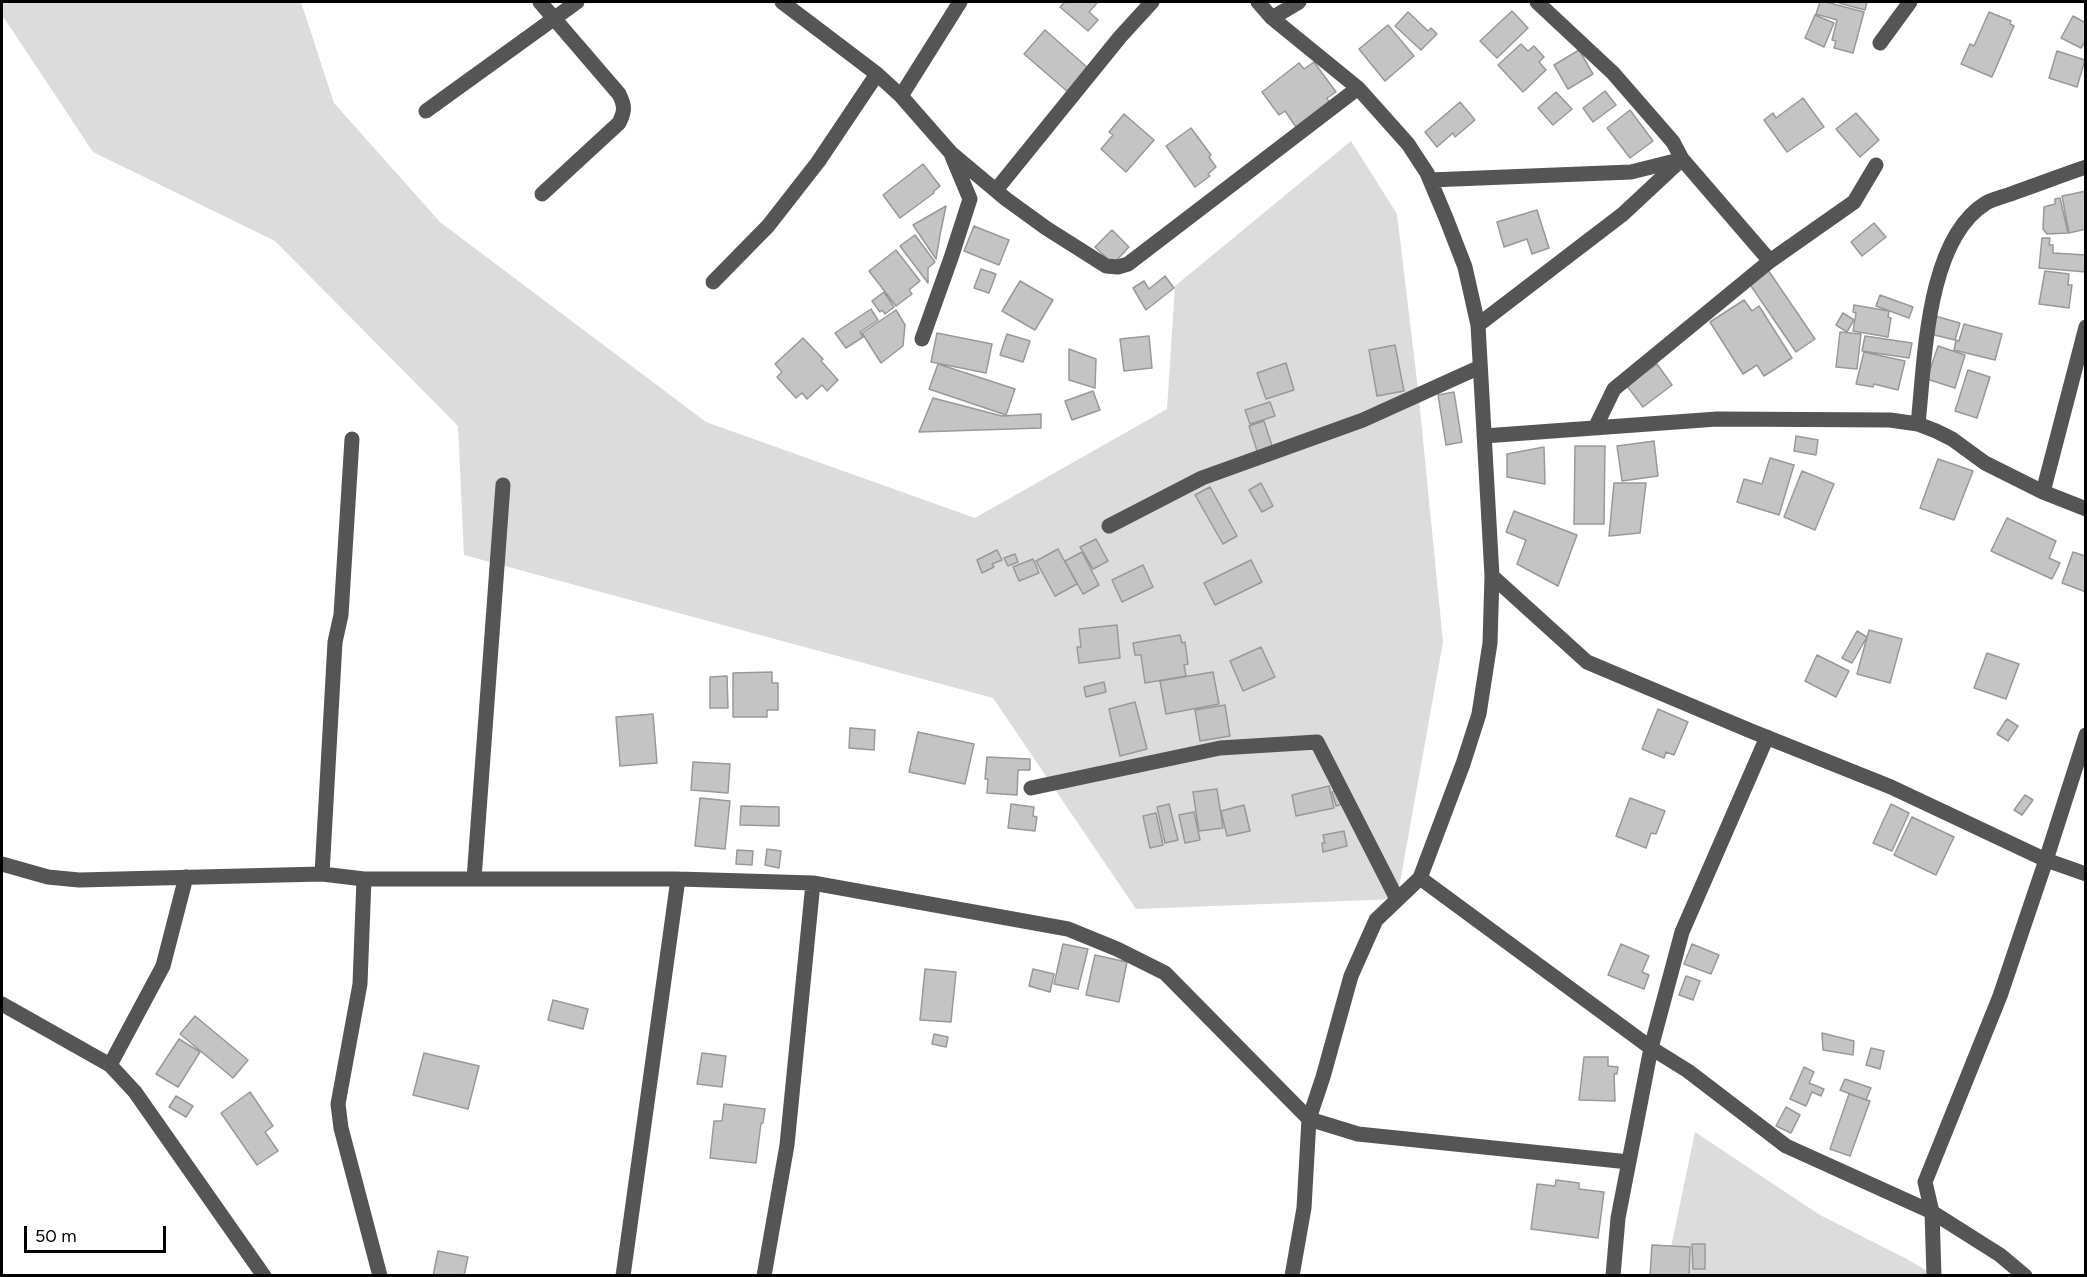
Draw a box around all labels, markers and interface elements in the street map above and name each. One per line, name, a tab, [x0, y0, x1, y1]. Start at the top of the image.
scale bar	[27, 1214, 170, 1252]
text: 50 m	[35, 1225, 77, 1247]

